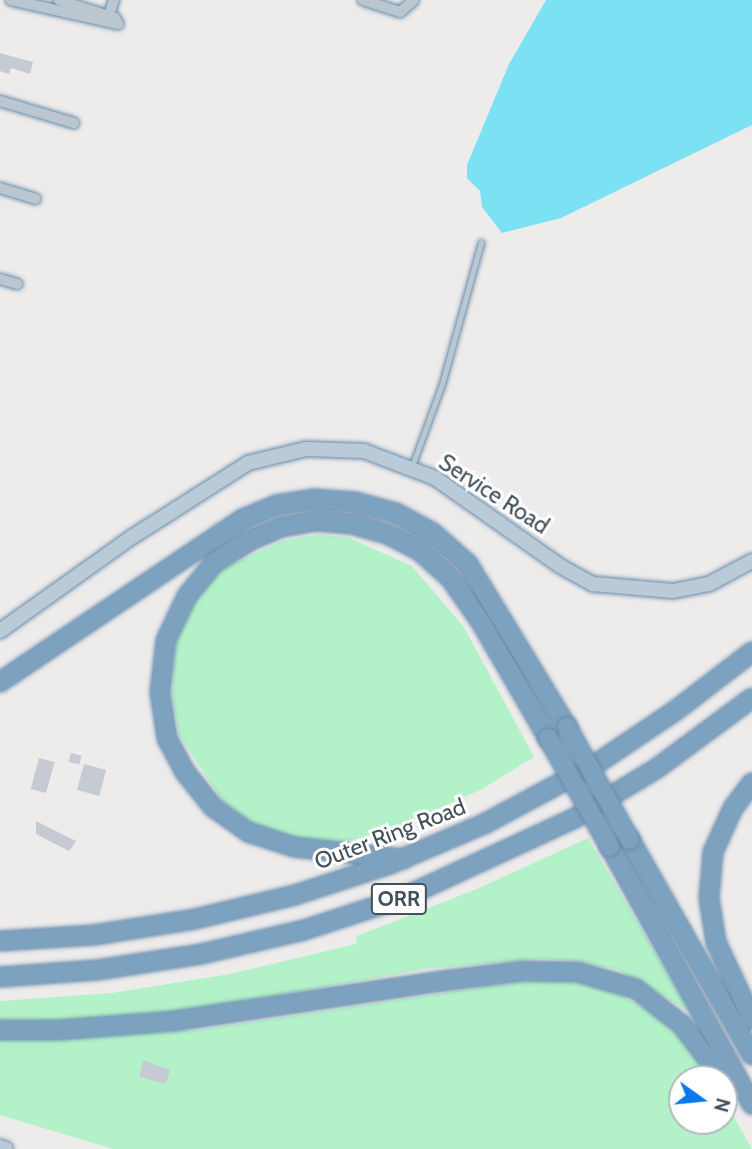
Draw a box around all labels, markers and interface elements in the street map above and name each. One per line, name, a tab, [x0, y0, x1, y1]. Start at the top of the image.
street label: Service Road	[434, 448, 554, 540]
street label: Outer Ring Road	[311, 793, 469, 875]
road number: ORR	[369, 881, 429, 916]
north arrow	[668, 1065, 738, 1135]
text: N	[709, 1096, 735, 1115]

